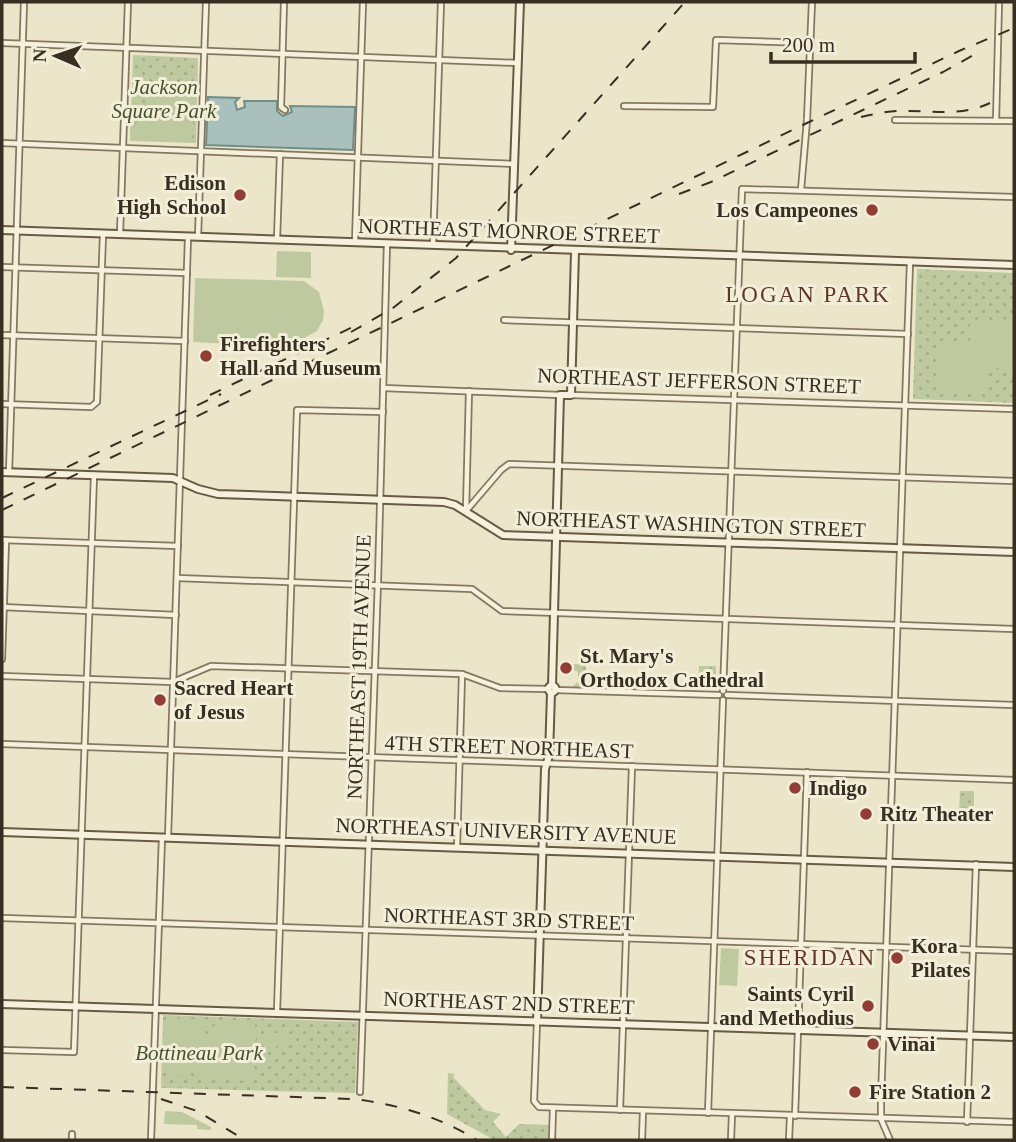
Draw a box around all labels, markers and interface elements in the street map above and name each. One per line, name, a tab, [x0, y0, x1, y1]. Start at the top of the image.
north arrow	[21, 21, 91, 91]
scale bar	[771, 21, 914, 65]
text: 200 m	[782, 33, 835, 57]
text: N	[29, 48, 50, 63]
park label: Jackson Square Park	[112, 75, 217, 123]
place label: Edison High School	[117, 171, 226, 219]
marker: Edison High School	[232, 187, 248, 203]
place label: Los Campeones	[716, 198, 858, 222]
marker: Los Campeones	[864, 202, 880, 218]
street label: NORTHEAST MONROE STREET	[358, 214, 660, 248]
district label: LOGAN PARK	[725, 282, 891, 307]
place label: Firefighters Hall and Museum	[220, 332, 382, 380]
marker: Firefighters Hall and Museum	[198, 348, 214, 364]
street label: NORTHEAST JEFFERSON STREET	[537, 363, 861, 399]
street label: NORTHEAST WASHINGTON STREET	[516, 506, 866, 542]
street label: NORTHEAST 19TH AVENUE	[342, 534, 376, 800]
place label: St. Mary's Orthodox Cathedral	[580, 644, 764, 692]
marker: St. Mary's Orthodox Cathedral	[558, 660, 574, 676]
place label: Sacred Heart of Jesus	[174, 676, 293, 724]
marker: Sacred Heart of Jesus	[152, 692, 168, 708]
street label: 4TH STREET NORTHEAST	[384, 731, 634, 763]
place label: Indigo	[809, 776, 867, 800]
marker: Indigo	[787, 780, 803, 796]
place label: Ritz Theater	[880, 802, 993, 826]
marker: Ritz Theater	[858, 806, 874, 822]
street label: NORTHEAST UNIVERSITY AVENUE	[335, 813, 677, 849]
street label: NORTHEAST 3RD STREET	[383, 903, 635, 935]
place label: Kora Pilates	[911, 934, 970, 982]
district label: SHERIDAN	[744, 945, 876, 970]
marker: Kora Pilates	[889, 950, 905, 966]
place label: Saints Cyril and Methodius	[719, 982, 854, 1030]
street label: NORTHEAST 2ND STREET	[383, 987, 635, 1019]
marker: Saints Cyril and Methodius	[860, 998, 876, 1014]
place label: Vinai	[887, 1032, 935, 1056]
marker: Vinai	[865, 1036, 881, 1052]
park label: Bottineau Park	[135, 1041, 264, 1065]
place label: Fire Station 2	[869, 1080, 991, 1104]
marker: Fire Station 2	[847, 1084, 863, 1100]

